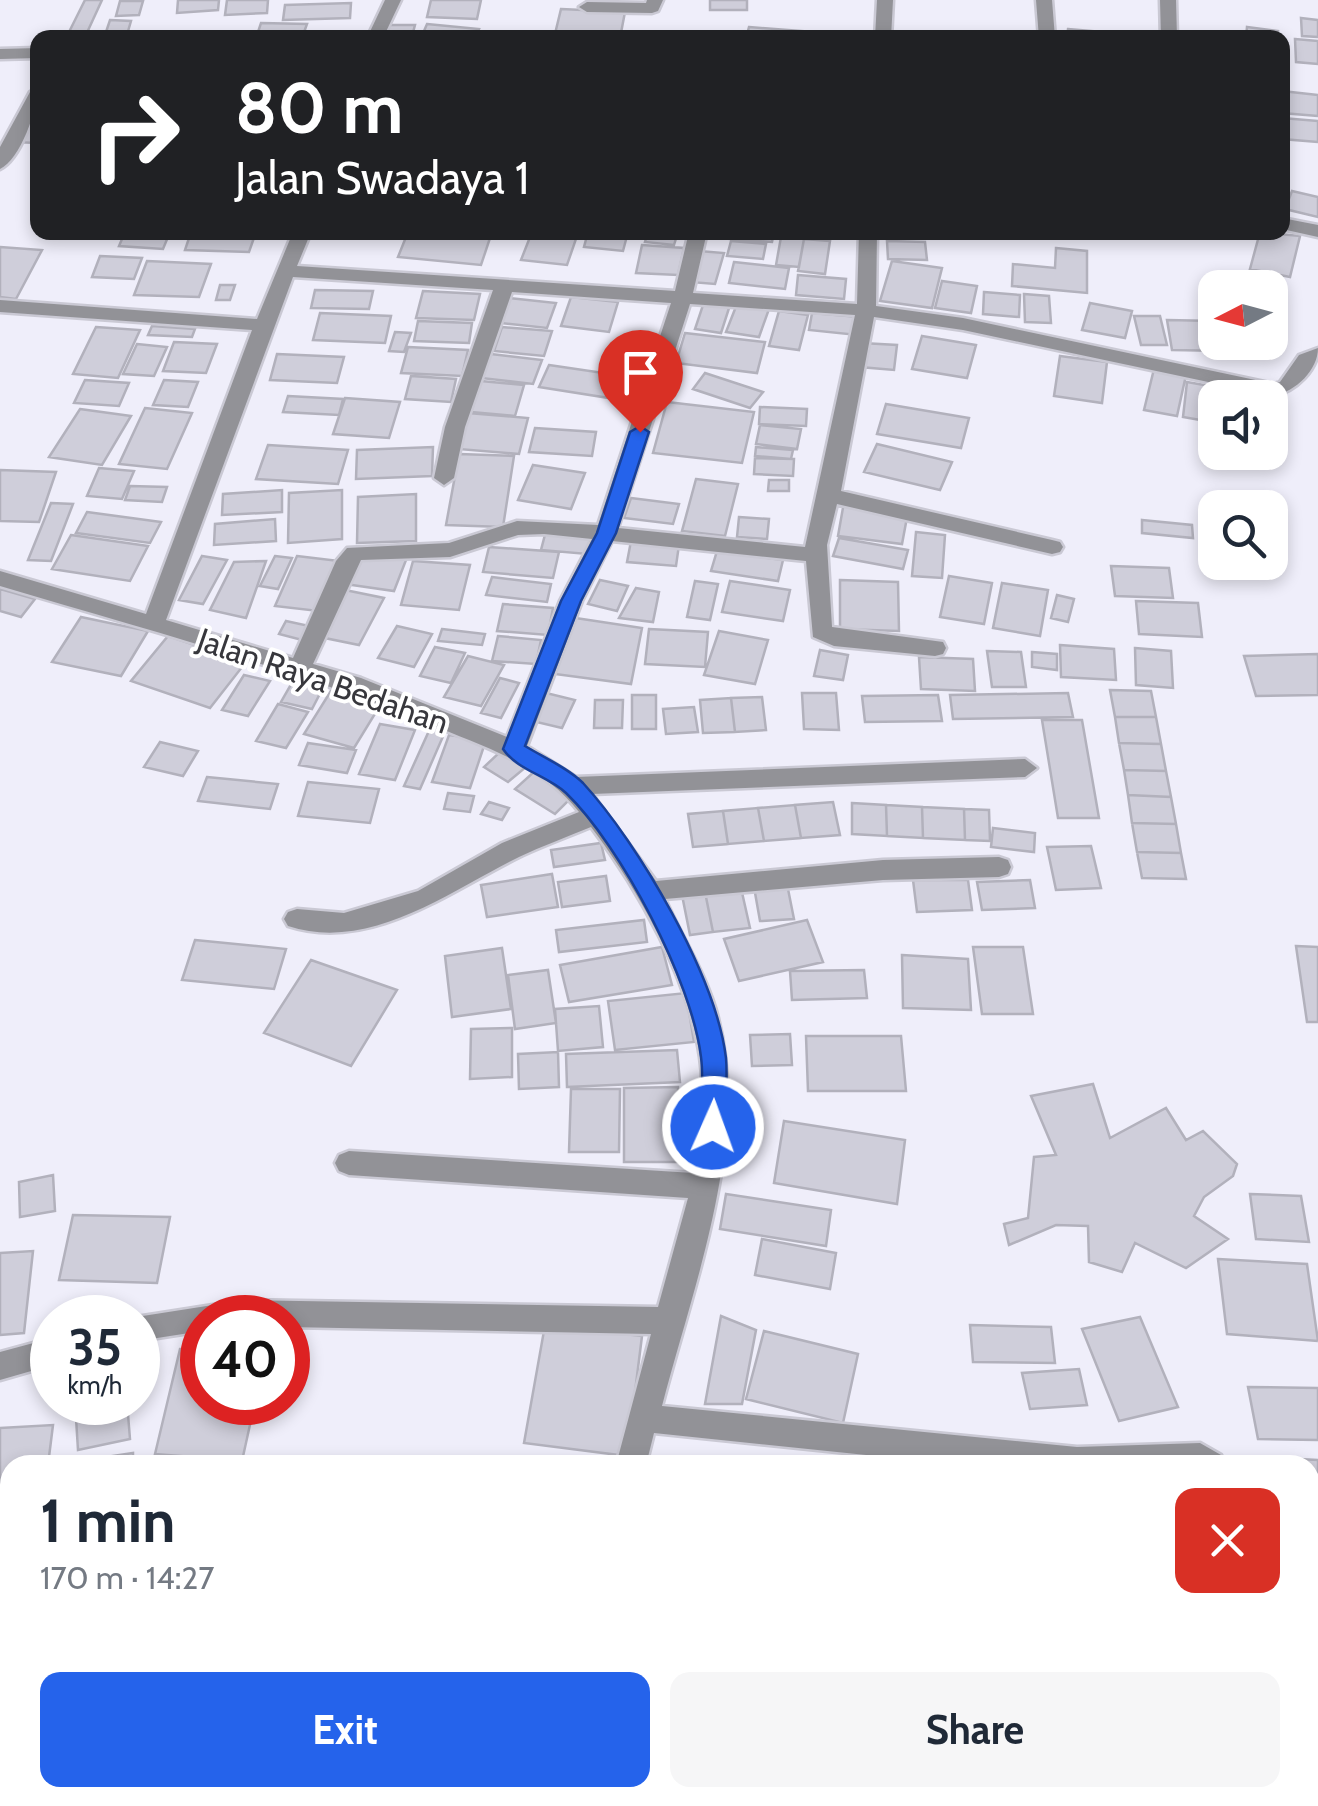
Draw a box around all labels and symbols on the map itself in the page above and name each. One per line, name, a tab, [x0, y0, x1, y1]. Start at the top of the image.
north arrow	[1198, 270, 1288, 360]
pin	[598, 330, 683, 433]
street label: Jalan Raya Bedahan	[192, 619, 454, 742]
position arrow	[661, 1075, 765, 1179]
speed limit sign: 40	[180, 1295, 310, 1425]

